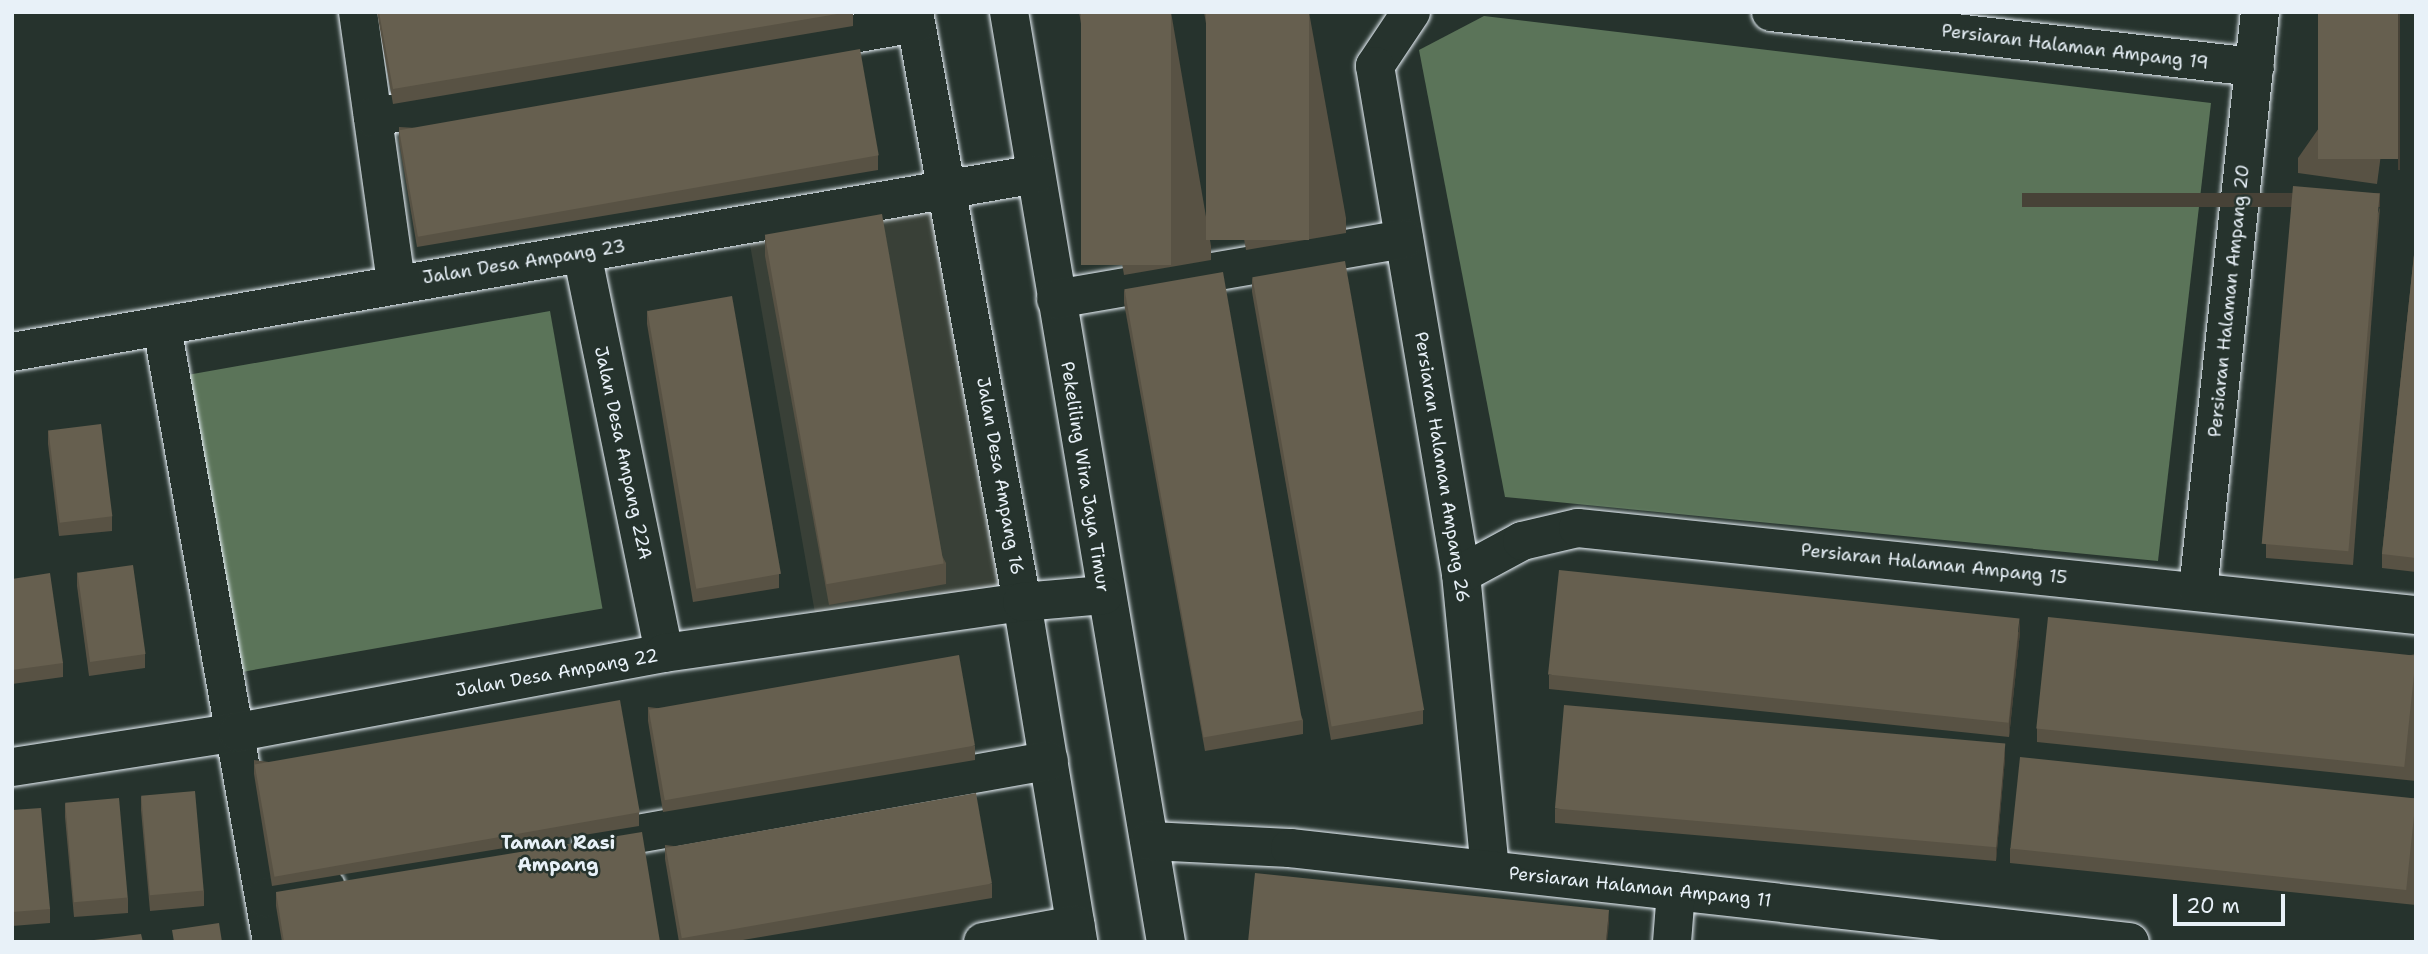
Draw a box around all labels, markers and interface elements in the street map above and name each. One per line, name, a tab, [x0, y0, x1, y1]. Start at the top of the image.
street label: Persiaran Halaman Ampang 19	[1940, 20, 2210, 74]
street label: Persiaran Halaman Ampang 20	[2204, 164, 2254, 438]
street label: Jalan Desa Ampang 23	[421, 235, 627, 289]
street label: Persiaran Halaman Ampang 26	[1410, 330, 1474, 604]
street label: Jalan Desa Ampang 22A	[590, 344, 656, 562]
street label: Pekeliling Wira Jaya Timur	[1056, 360, 1114, 594]
street label: Jalan Desa Ampang 16	[972, 375, 1028, 577]
street label: Persiaran Halaman Ampang 15	[1800, 539, 2068, 589]
street label: Jalan Desa Ampang 22	[454, 645, 660, 701]
district label: Taman Rasi Ampang	[501, 832, 615, 876]
street label: Persiaran Halaman Ampang 11	[1508, 862, 1772, 912]
scale bar	[2176, 880, 2288, 924]
text: 20 m	[2186, 892, 2240, 920]

